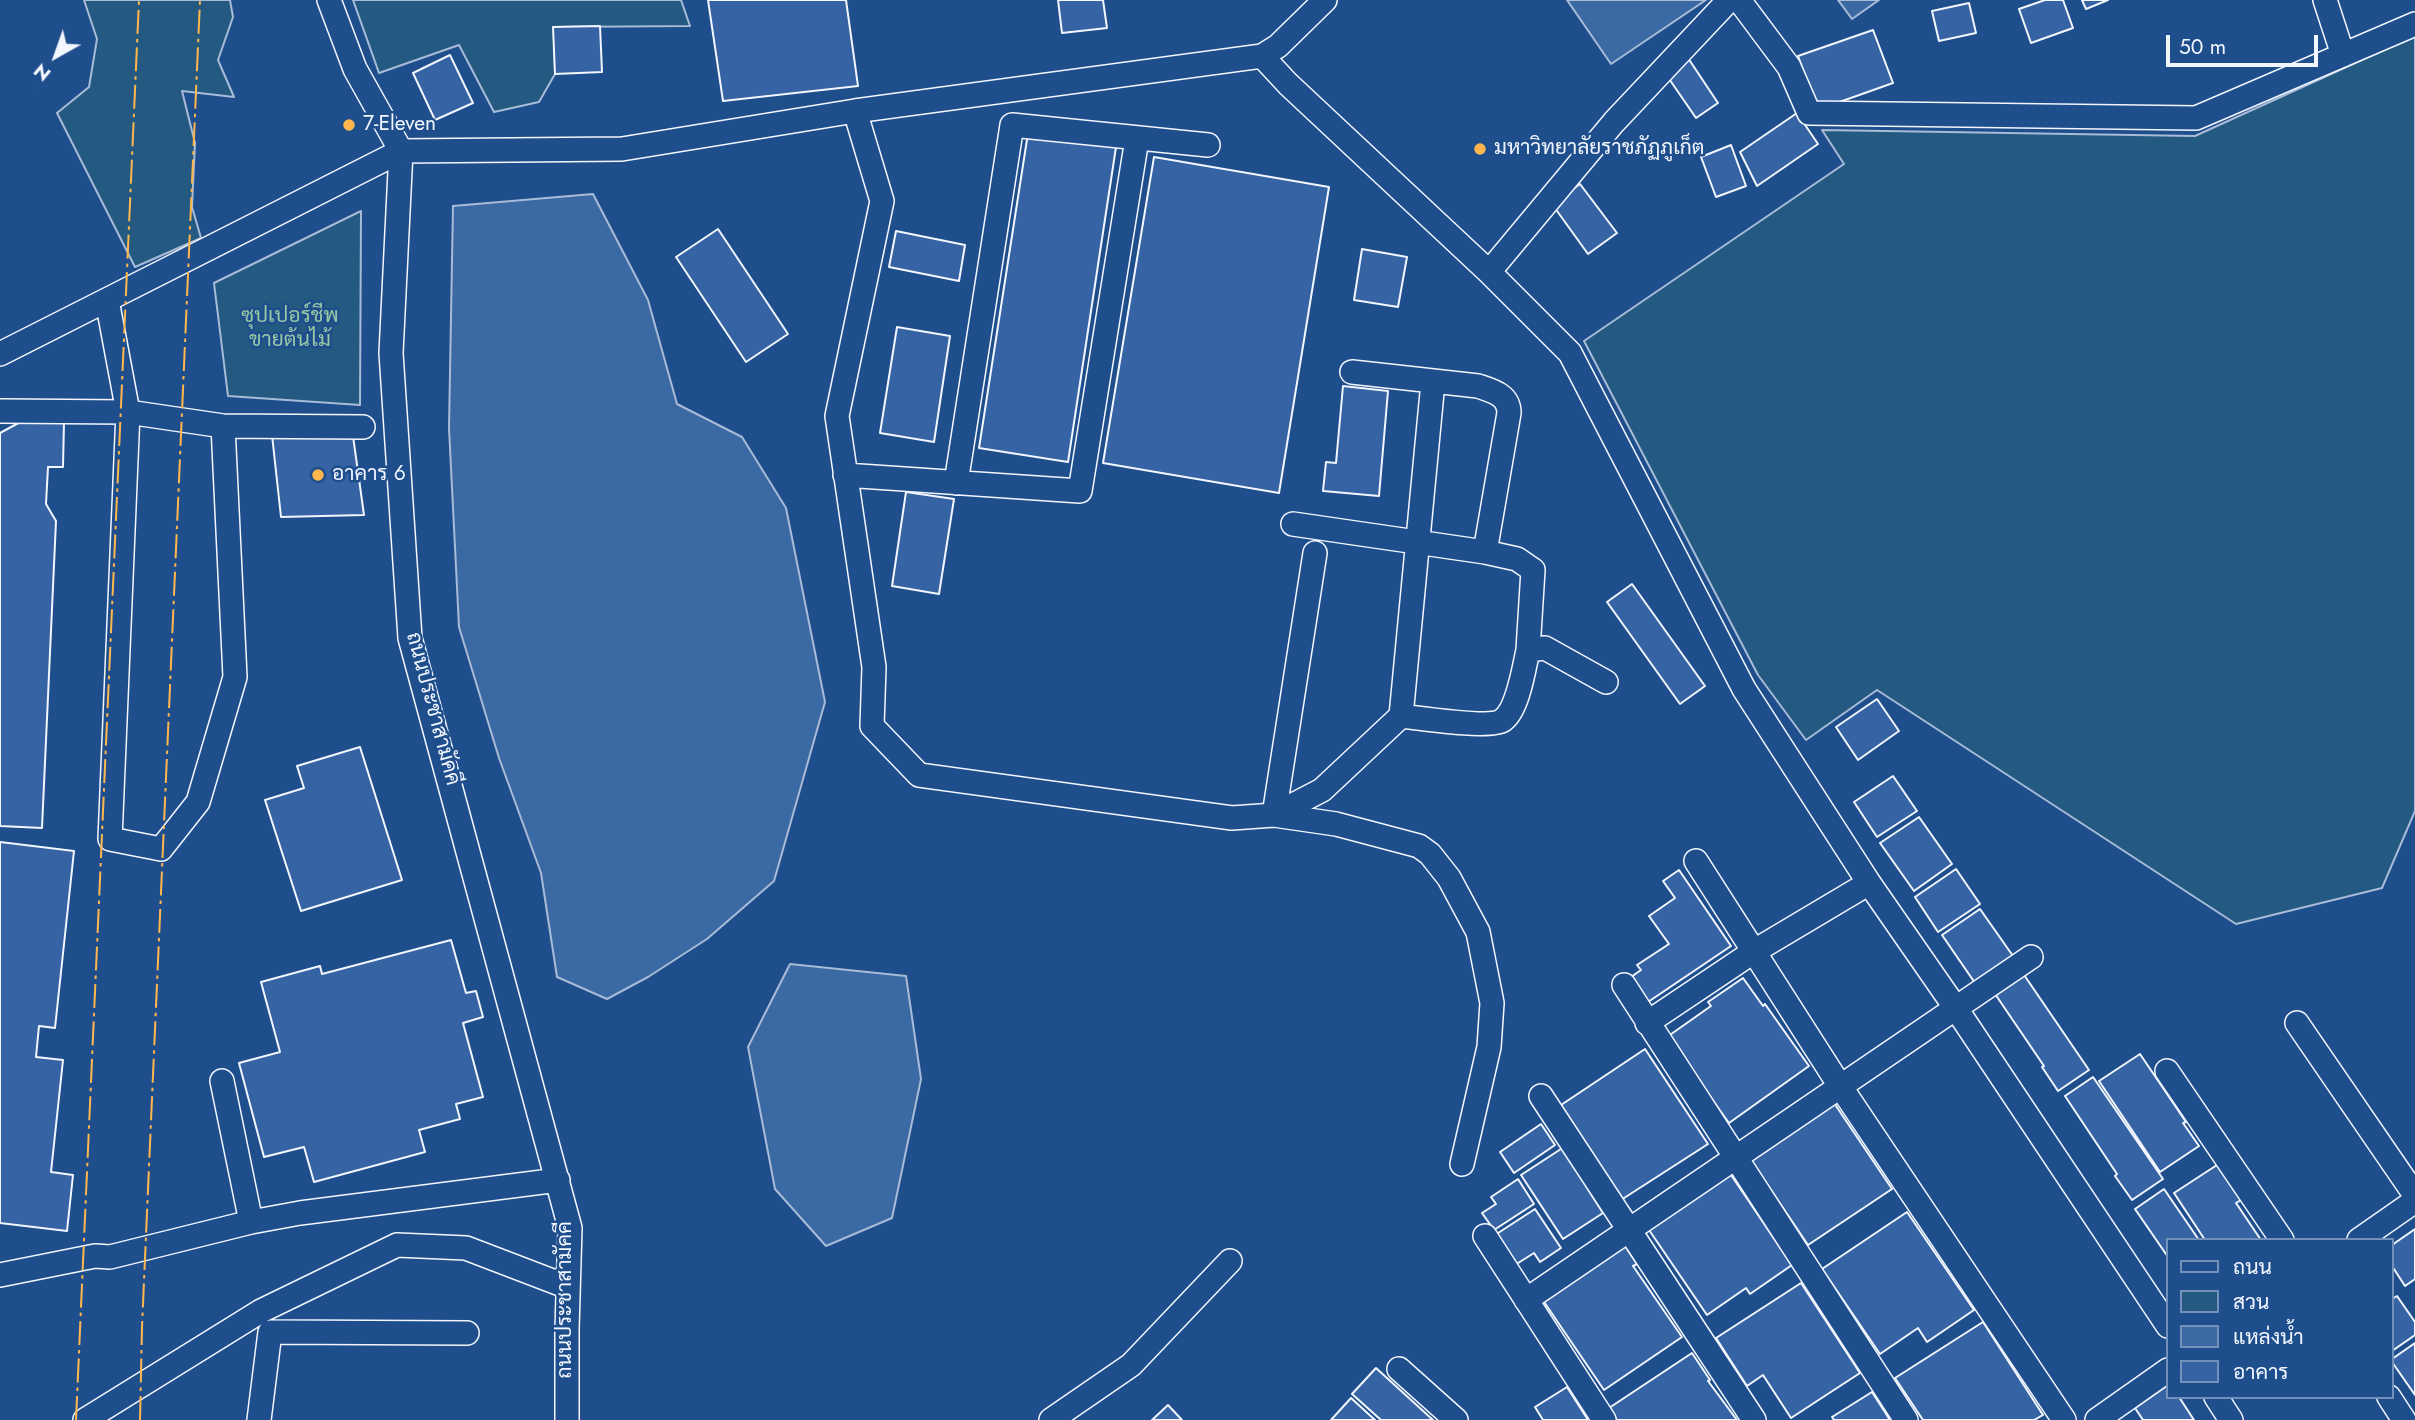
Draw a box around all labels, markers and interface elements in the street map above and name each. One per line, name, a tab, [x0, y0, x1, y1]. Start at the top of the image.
north arrow	[21, 21, 91, 91]
scale bar	[2170, 21, 2322, 65]
text: 50 m	[2179, 32, 2226, 62]
text: N	[28, 57, 57, 88]
place label: 7-Eleven	[363, 112, 436, 138]
marker: 7-Eleven	[341, 117, 357, 133]
place label: มหาวิทยาลัยราชภัฏภูเก็ต	[1494, 136, 1705, 162]
marker: มหาวิทยาลัยราชภัฏภูเก็ต	[1472, 141, 1488, 157]
park label: ซุปเปอร์ชีพ ขายต้นไม้	[241, 304, 339, 354]
place label: อาคาร 6	[332, 462, 406, 488]
marker: อาคาร 6	[310, 467, 326, 483]
street label: ถนนประชาสามัคคี	[399, 630, 465, 788]
street label: ถนนประชาสามัคคี	[553, 1221, 579, 1379]
legend	[2166, 1238, 2394, 1399]
text: ถนน	[2233, 1252, 2272, 1282]
text: สวน	[2233, 1287, 2269, 1317]
text: แหล่งน้ำ	[2233, 1322, 2304, 1352]
text: อาคาร	[2233, 1357, 2289, 1387]

